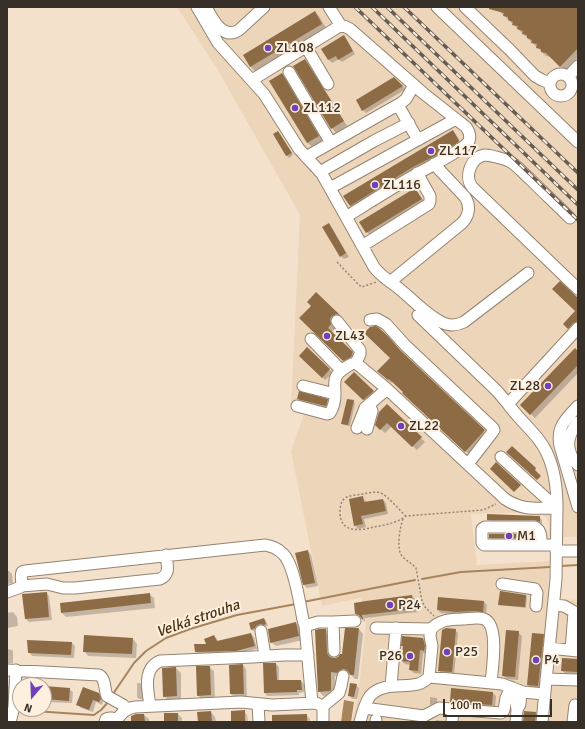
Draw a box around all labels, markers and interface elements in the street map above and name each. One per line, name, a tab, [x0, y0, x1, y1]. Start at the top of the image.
place label: ZL108	[276, 40, 314, 56]
marker: ZL108	[263, 43, 273, 53]
place label: ZL112	[303, 100, 341, 116]
marker: ZL112	[290, 103, 300, 113]
place label: ZL117	[439, 143, 477, 159]
marker: ZL117	[426, 146, 436, 156]
place label: ZL116	[383, 177, 421, 193]
marker: ZL116	[370, 180, 380, 190]
place label: ZL43	[335, 328, 365, 344]
marker: ZL43	[322, 331, 332, 341]
place label: ZL28	[510, 378, 540, 394]
marker: ZL28	[543, 381, 553, 391]
place label: ZL22	[409, 418, 439, 434]
marker: ZL22	[396, 421, 406, 431]
place label: M1	[517, 528, 536, 544]
marker: M1	[504, 531, 514, 541]
water label: Velká strouha	[154, 596, 242, 642]
place label: P24	[398, 597, 421, 613]
marker: P24	[385, 600, 395, 610]
place label: P25	[455, 644, 478, 660]
marker: P25	[442, 647, 452, 657]
place label: P26	[379, 648, 402, 664]
marker: P26	[405, 651, 415, 661]
place label: P4	[544, 652, 560, 668]
marker: P4	[531, 655, 541, 665]
north arrow	[12, 677, 52, 717]
scale bar	[445, 691, 554, 717]
text: 100 m	[450, 698, 482, 713]
text: N	[23, 700, 34, 715]

